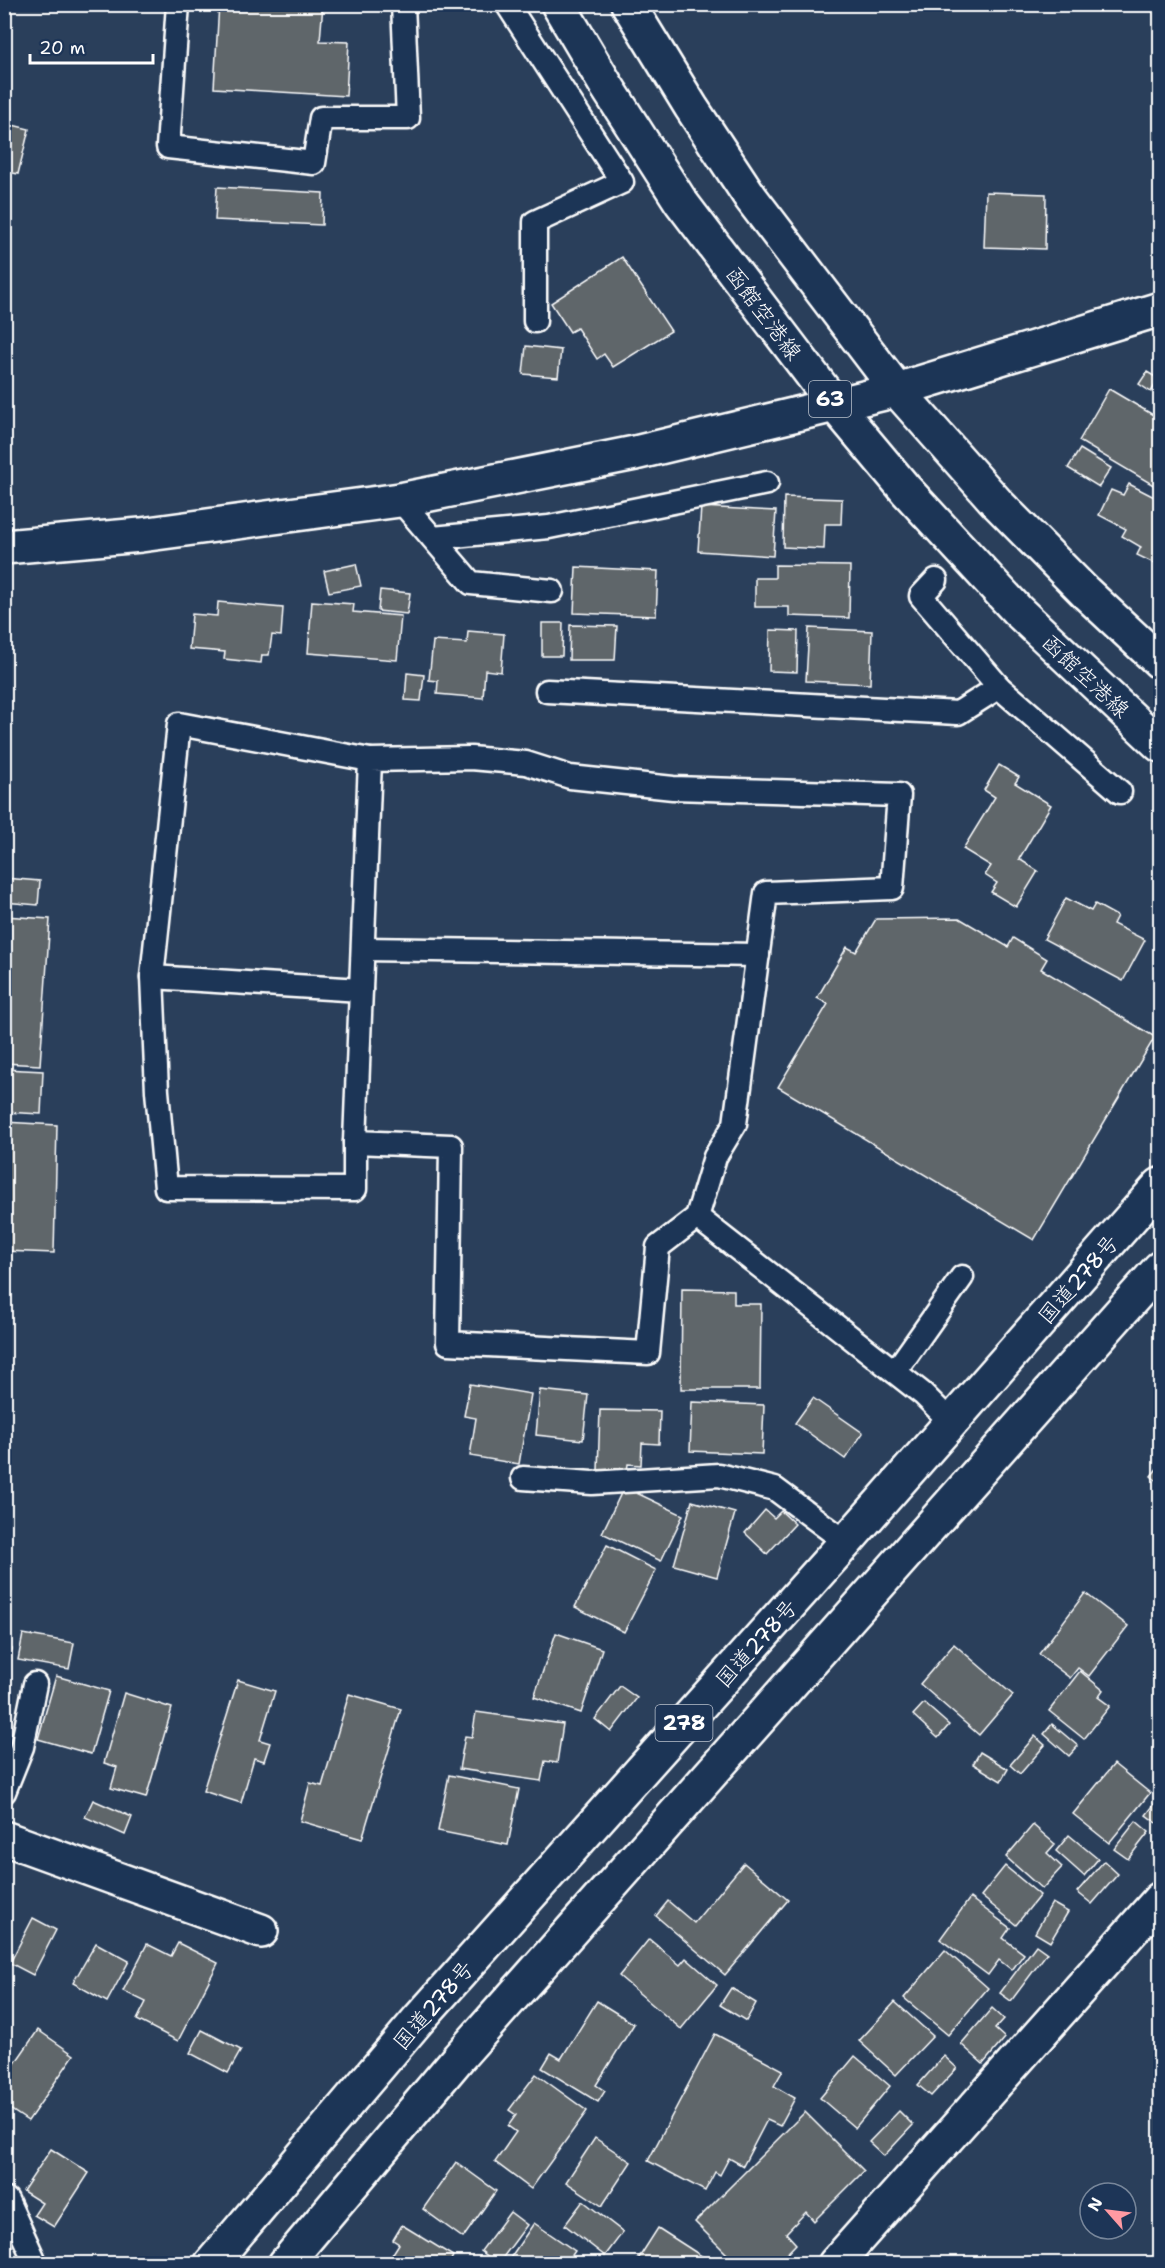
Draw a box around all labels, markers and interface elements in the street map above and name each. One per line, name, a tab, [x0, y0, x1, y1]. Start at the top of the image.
scale bar	[30, 27, 153, 65]
text: 20 m	[39, 36, 85, 60]
street label: 函館空港線	[719, 261, 808, 366]
road number: 63	[809, 381, 851, 417]
street label: 函館空港線	[1036, 628, 1136, 724]
street label: 国道278号	[1031, 1228, 1125, 1330]
street label: 国道278号	[709, 1593, 804, 1694]
road number: 278	[656, 1705, 712, 1741]
street label: 国道278号	[386, 1954, 480, 2056]
north arrow	[1078, 2181, 1138, 2241]
text: N	[1083, 2194, 1107, 2215]

